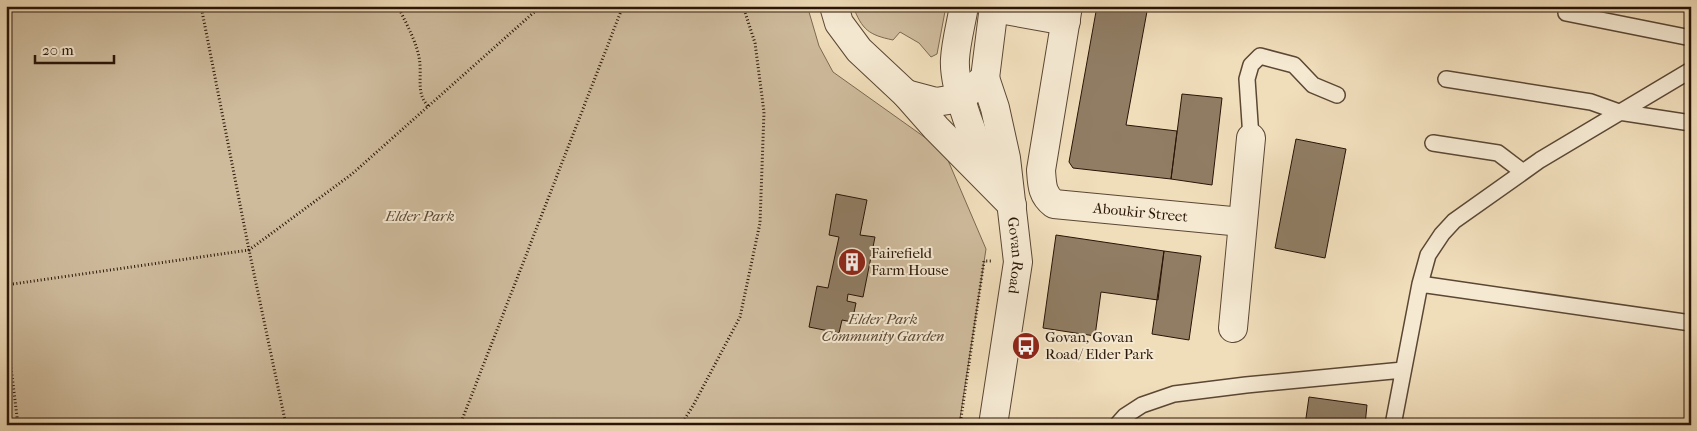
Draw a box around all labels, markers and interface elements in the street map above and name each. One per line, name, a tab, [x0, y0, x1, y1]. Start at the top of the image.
scale bar	[35, 32, 114, 64]
text: 20 m	[42, 41, 74, 59]
street label: Aboukir Street	[1091, 199, 1189, 226]
park label: Elder Park	[384, 207, 455, 225]
street label: Govan Road	[1004, 216, 1027, 296]
place label: Fairefield Farm House	[871, 244, 949, 279]
building icon: Fairefield Farm House	[837, 247, 867, 277]
park label: Elder Park Community Garden	[821, 310, 945, 345]
place label: Govan, Govan Road/ Elder Park	[1045, 328, 1154, 363]
bus stop icon: Govan, Govan Road/ Elder Park	[1011, 331, 1041, 361]

